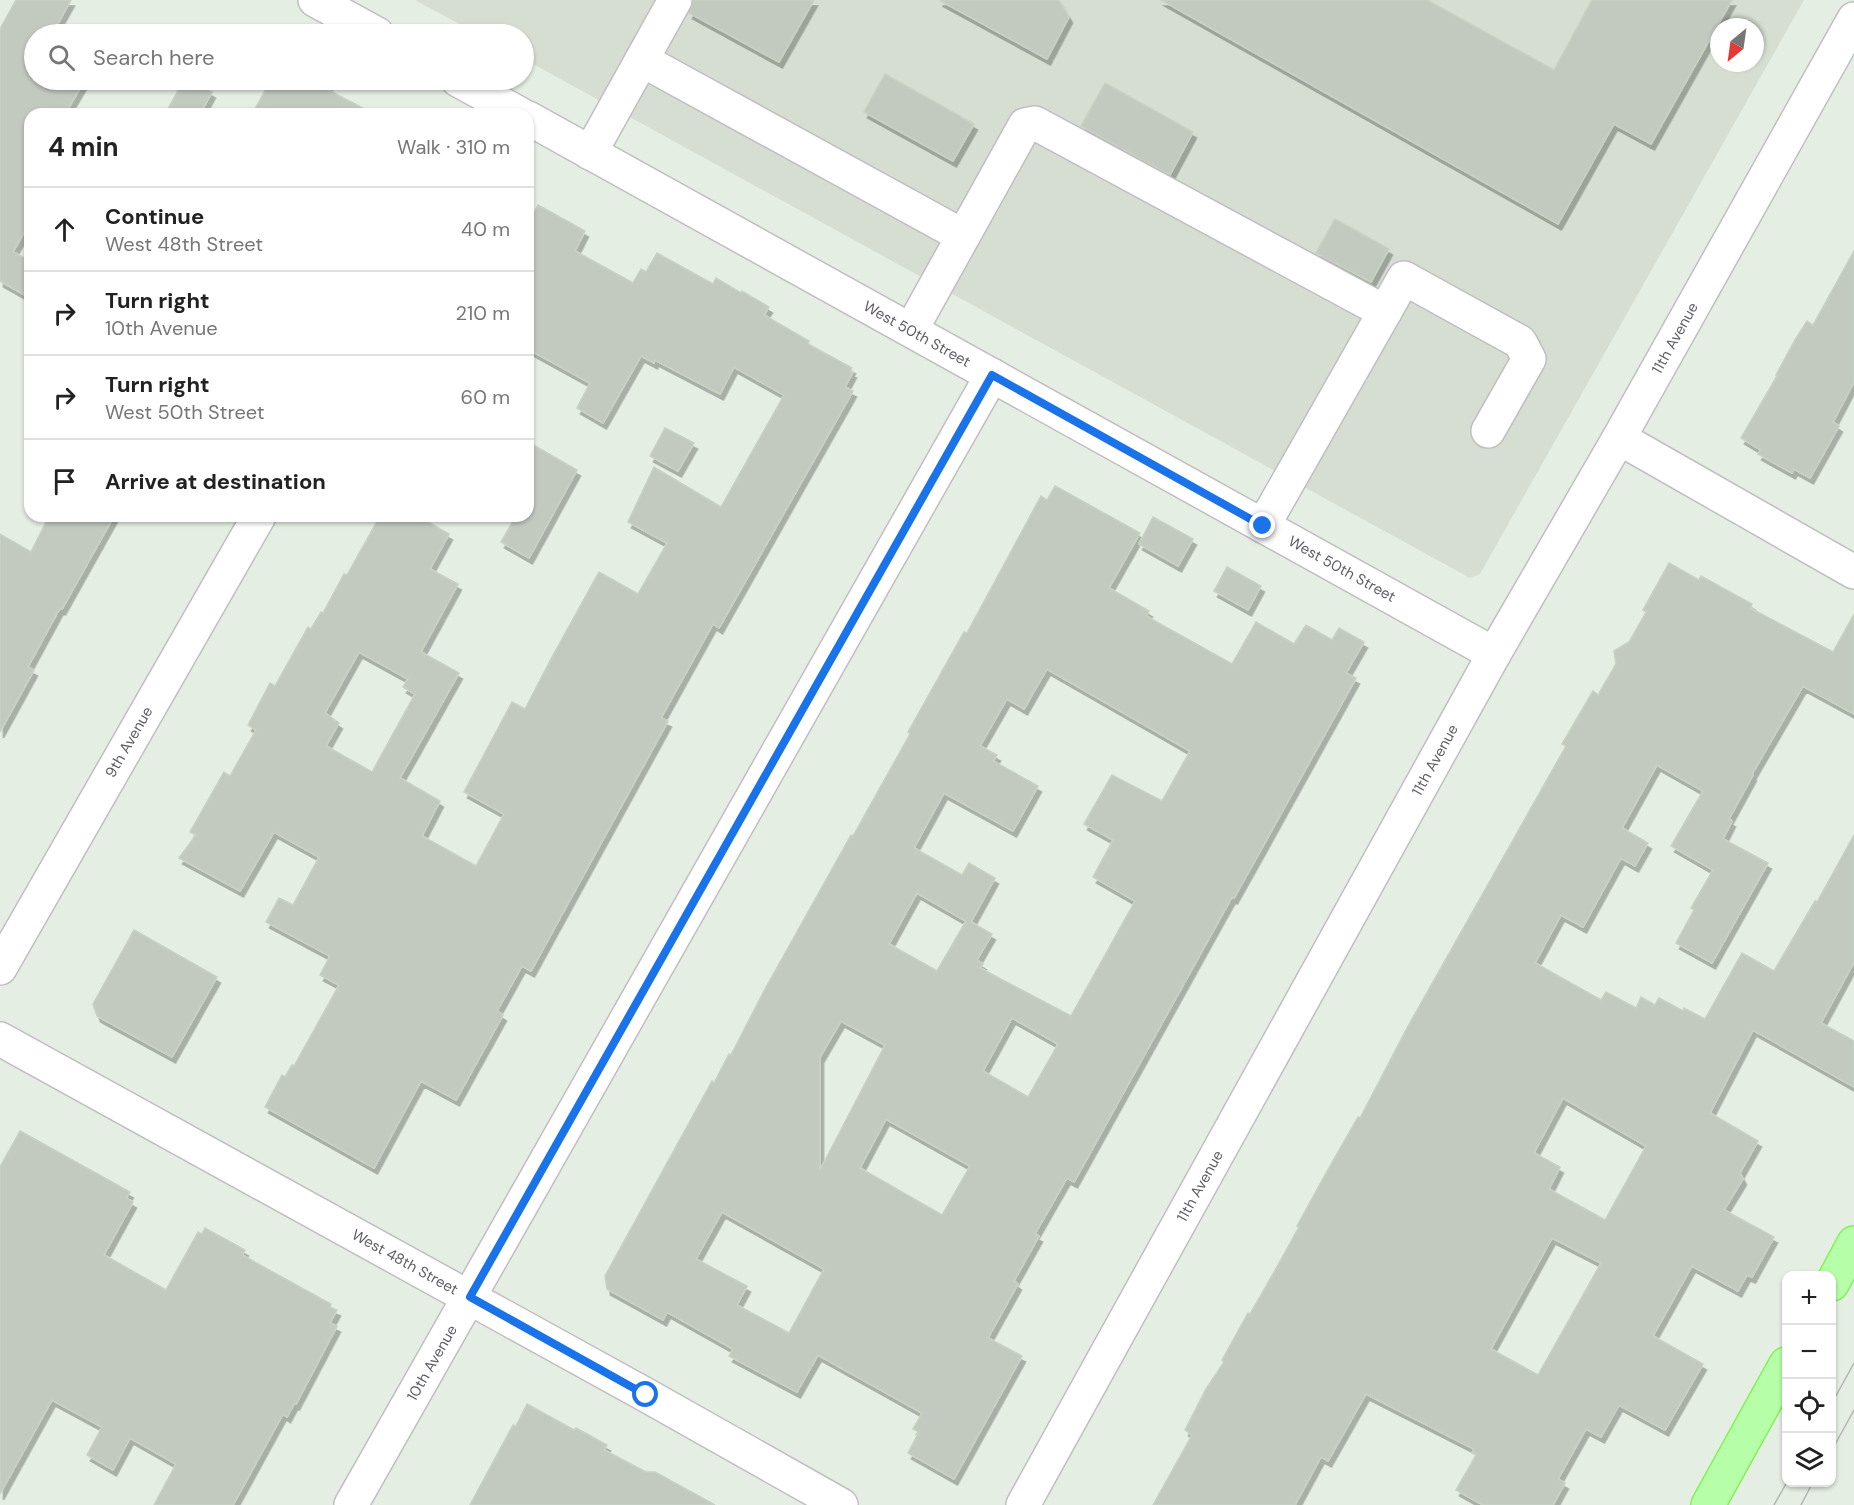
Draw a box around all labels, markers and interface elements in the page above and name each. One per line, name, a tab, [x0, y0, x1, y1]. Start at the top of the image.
north arrow	[1710, 18, 1764, 72]
search box	[24, 24, 534, 90]
icon: search	[45, 41, 78, 74]
text: Search here	[93, 43, 214, 72]
text: 4 min	[48, 130, 119, 164]
text: Walk · 310 m	[397, 134, 510, 160]
text: Continue	[105, 202, 204, 231]
icon: ahead	[48, 213, 81, 246]
text: 40 m	[461, 216, 510, 242]
text: West 48th Street	[105, 231, 263, 257]
text: Turn right	[105, 286, 210, 315]
street label: West 50th Street	[860, 296, 974, 372]
icon: right	[48, 297, 81, 330]
street label: 11th Avenue	[1647, 299, 1703, 377]
text: 210 m	[455, 300, 510, 326]
text: 10th Avenue	[105, 315, 218, 341]
text: Turn right	[105, 370, 210, 399]
icon: right	[48, 381, 81, 414]
text: 60 m	[461, 384, 510, 410]
text: West 50th Street	[105, 399, 265, 425]
icon: arrive	[48, 465, 81, 498]
text: Arrive at destination	[105, 467, 326, 496]
route end	[1249, 512, 1275, 538]
street label: West 50th Street	[1285, 531, 1399, 607]
street label: 9th Avenue	[101, 703, 157, 781]
street label: 11th Avenue	[1407, 721, 1463, 799]
street label: 11th Avenue	[1172, 1147, 1228, 1225]
street label: West 48th Street	[348, 1225, 462, 1300]
map controls	[1782, 1271, 1836, 1487]
button: +	[1782, 1271, 1836, 1325]
street label: 10th Avenue	[402, 1321, 462, 1405]
button: −	[1782, 1325, 1836, 1379]
button: locate	[1782, 1379, 1836, 1433]
route start	[632, 1381, 658, 1407]
button: layers	[1782, 1433, 1836, 1487]

